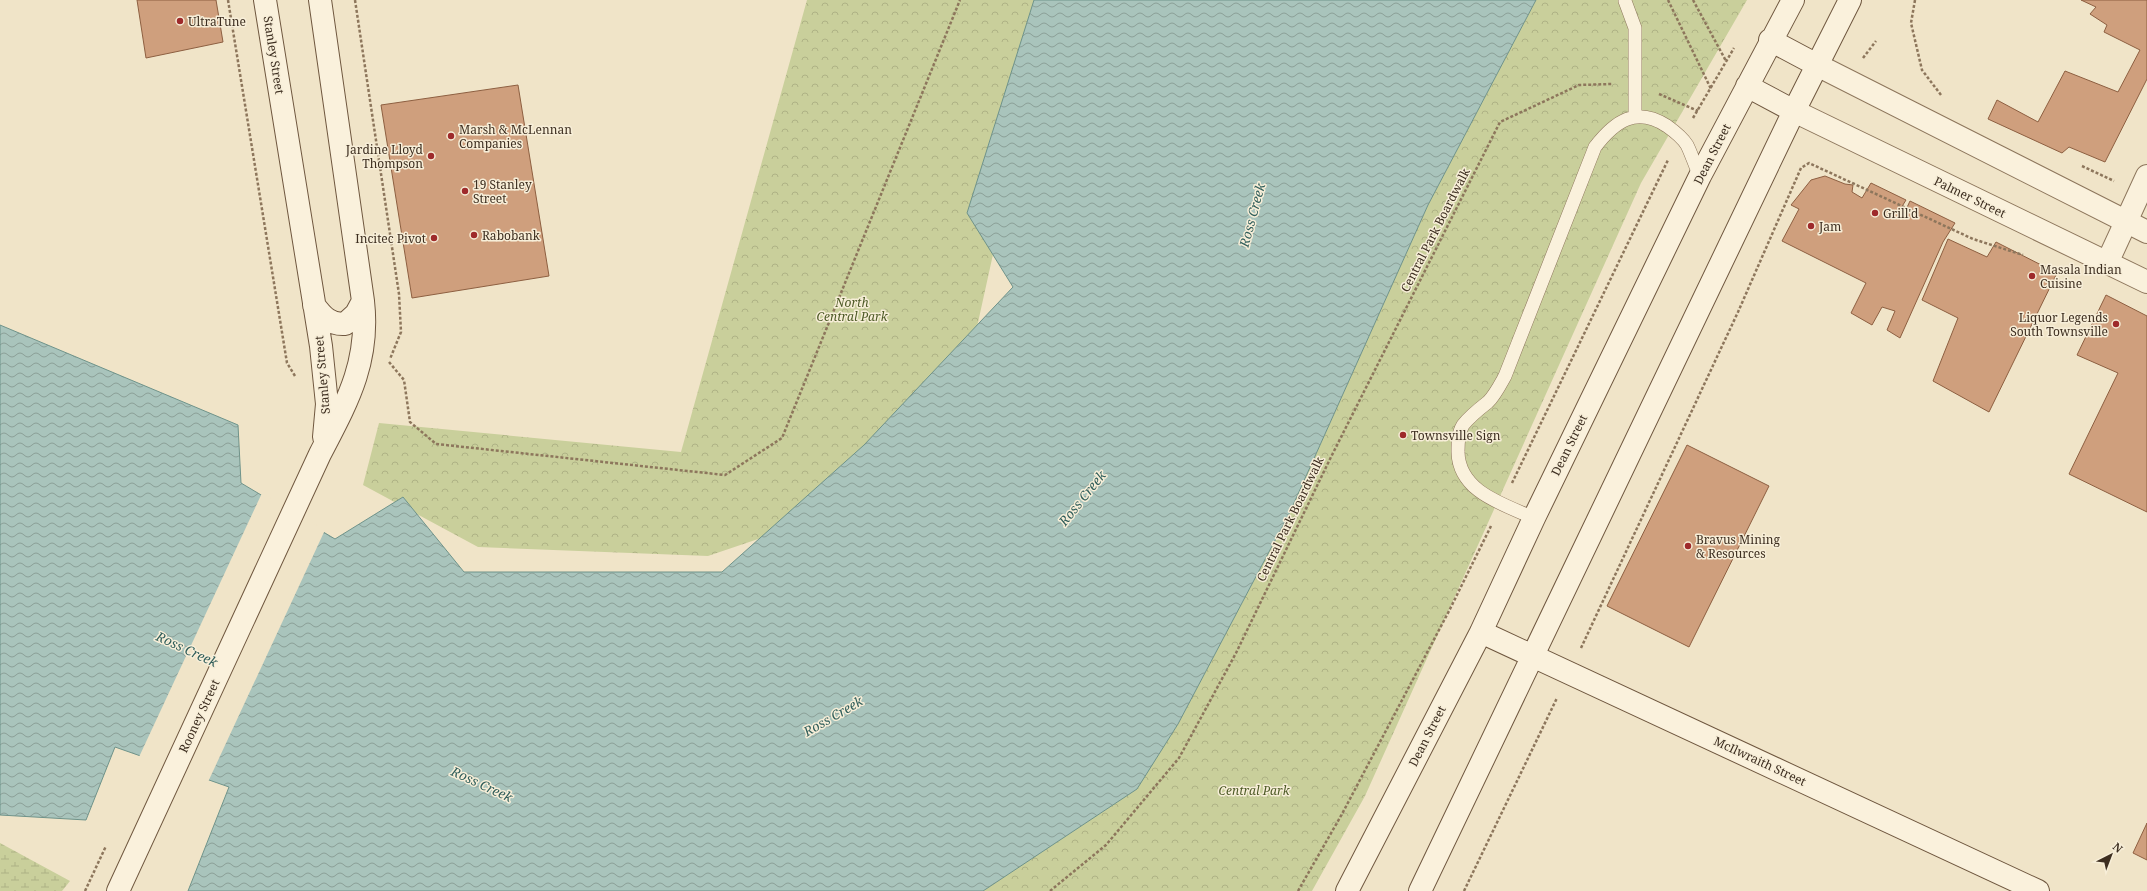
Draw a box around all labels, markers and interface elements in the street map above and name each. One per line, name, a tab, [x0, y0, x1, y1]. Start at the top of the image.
place label: UltraTune	[188, 13, 246, 30]
street label: Stanley Street	[259, 15, 289, 95]
marker: UltraTune	[175, 16, 185, 26]
place label: Marsh & McLennan Companies	[459, 121, 572, 152]
street label: Dean Street	[1689, 121, 1735, 187]
marker: Marsh & McLennan Companies	[446, 131, 456, 141]
place label: Jardine Lloyd Thompson	[345, 141, 424, 172]
marker: Jardine Lloyd Thompson	[426, 151, 436, 161]
street label: Central Park Boardwalk	[1396, 164, 1474, 295]
street label: Palmer Street	[1931, 172, 2009, 222]
place label: 19 Stanley Street	[473, 176, 532, 207]
water label: Ross Creek	[1235, 180, 1269, 250]
marker: 19 Stanley Street	[460, 186, 470, 196]
place label: Grill'd	[1883, 205, 1919, 222]
marker: Grill'd	[1870, 208, 1880, 218]
place label: Jam	[1818, 218, 1841, 235]
marker: Jam	[1806, 221, 1816, 231]
place label: Rabobank	[482, 227, 541, 244]
place label: Incitec Pivot	[355, 230, 426, 247]
marker: Rabobank	[469, 230, 479, 240]
marker: Incitec Pivot	[429, 233, 439, 243]
place label: Masala Indian Cuisine	[2040, 261, 2122, 292]
marker: Masala Indian Cuisine	[2027, 271, 2037, 281]
park label: North Central Park	[817, 294, 889, 325]
place label: Liquor Legends South Townsville	[2010, 309, 2108, 340]
marker: Liquor Legends South Townsville	[2111, 319, 2121, 329]
street label: Stanley Street	[310, 335, 334, 415]
street label: Dean Street	[1547, 412, 1591, 478]
place label: Townsville Sign	[1411, 427, 1501, 444]
marker: Townsville Sign	[1398, 430, 1408, 440]
street label: Central Park Boardwalk	[1252, 453, 1328, 584]
water label: Ross Creek	[1054, 466, 1110, 530]
place label: Bravus Mining & Resources	[1696, 531, 1781, 562]
marker: Bravus Mining & Resources	[1683, 541, 1693, 551]
water label: Ross Creek	[153, 627, 221, 671]
street label: Rooney Street	[175, 676, 223, 756]
water label: Ross Creek	[799, 691, 866, 741]
street label: Dean Street	[1404, 703, 1450, 769]
street label: McIlwraith Street	[1711, 732, 1809, 790]
water label: Ross Creek	[448, 762, 516, 806]
park label: Central Park	[1219, 782, 1291, 799]
north arrow	[2091, 835, 2131, 875]
text: N	[2110, 839, 2127, 856]

